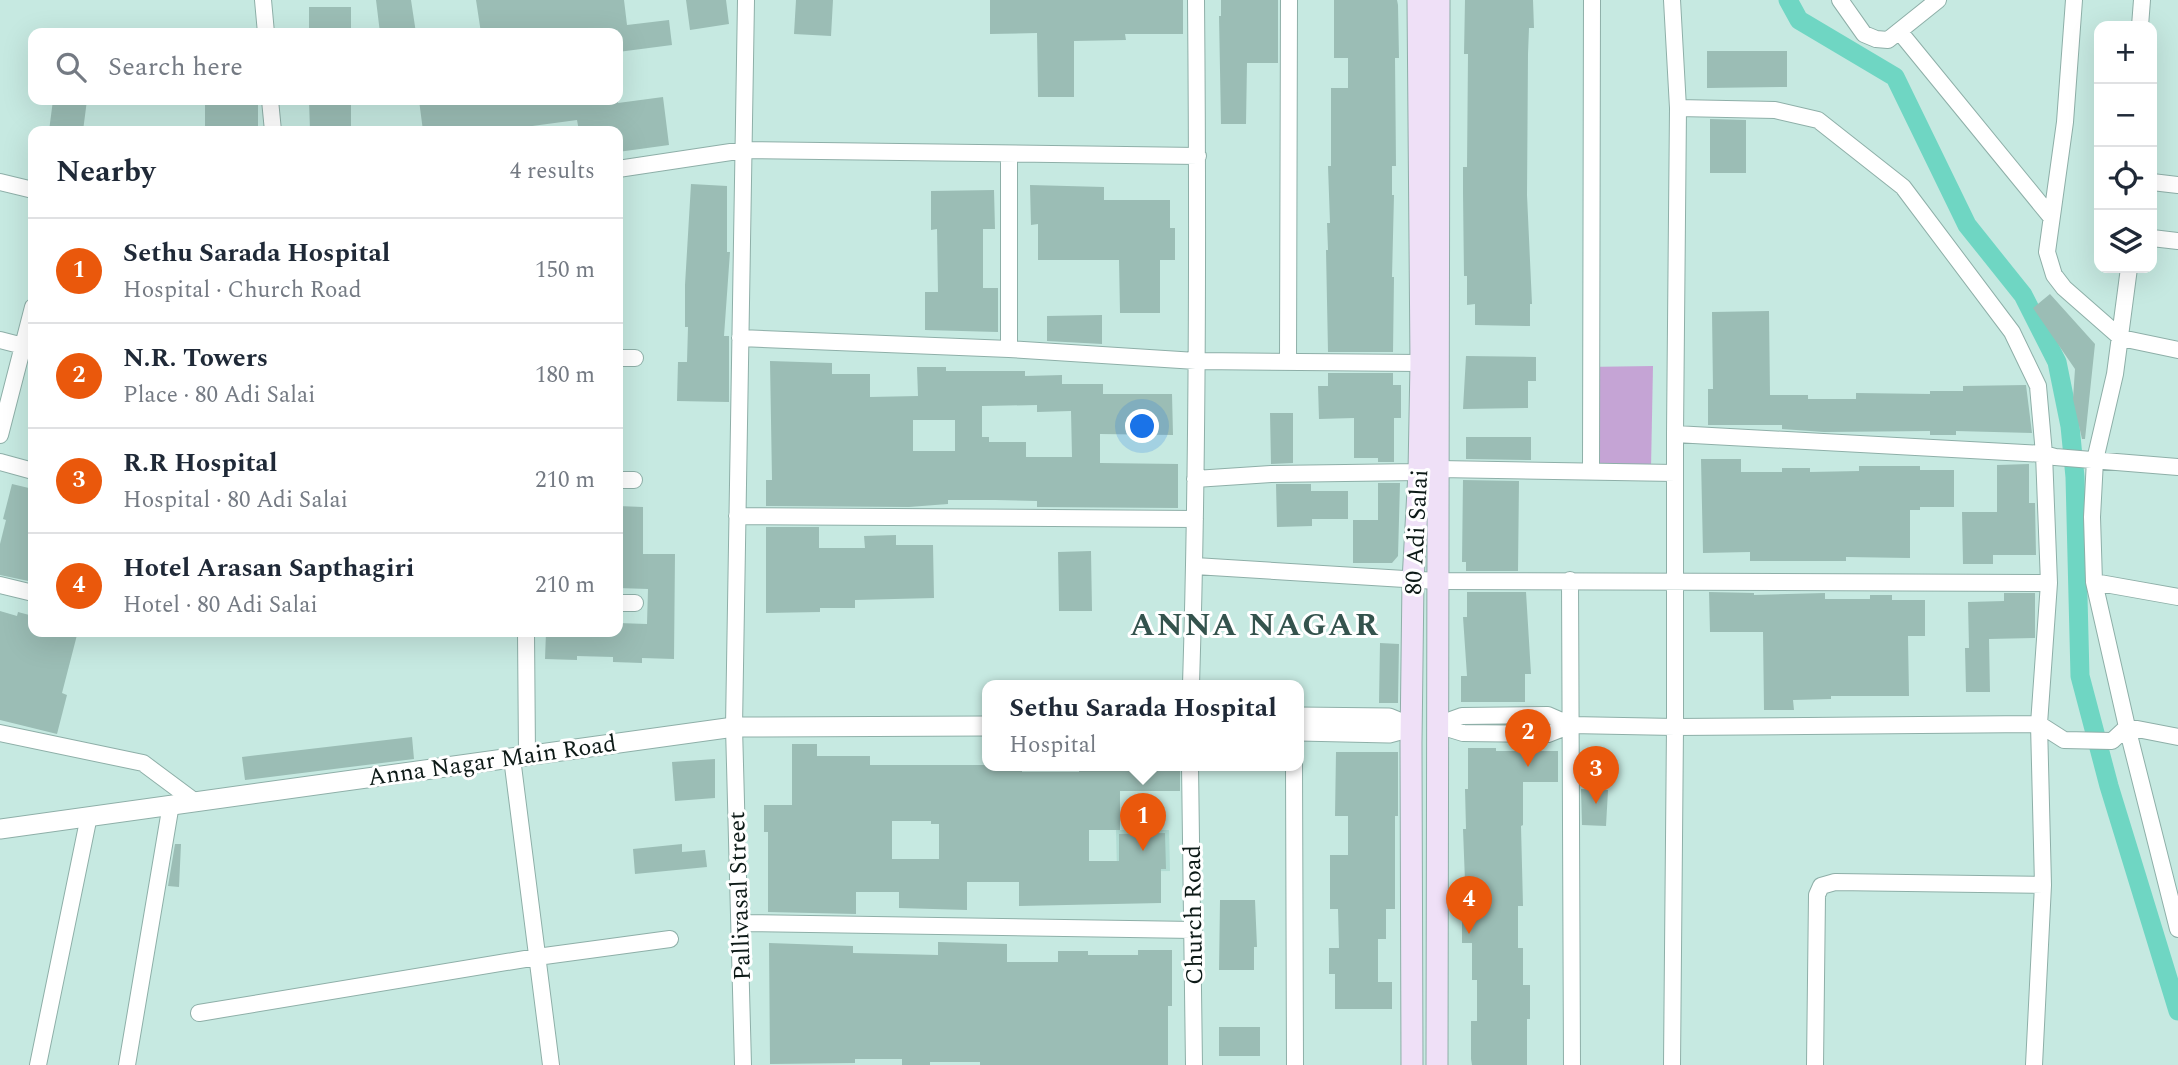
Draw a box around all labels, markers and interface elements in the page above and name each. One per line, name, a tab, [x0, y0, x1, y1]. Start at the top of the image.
map controls	[2094, 21, 2157, 273]
button: +	[2094, 21, 2157, 84]
search box	[28, 28, 623, 105]
text: Search here	[108, 47, 243, 87]
icon: search	[52, 48, 90, 86]
button: −	[2094, 84, 2157, 147]
button: locate	[2094, 147, 2157, 210]
text: Nearby	[56, 149, 155, 195]
text: 4 results	[510, 154, 595, 189]
button: layers	[2094, 210, 2157, 273]
text: Sethu Sarada Hospital	[123, 233, 390, 273]
text: 1	[73, 253, 85, 288]
text: 150 m	[535, 253, 595, 288]
text: Hospital · Church Road	[123, 273, 362, 308]
text: N.R. Towers	[123, 338, 268, 378]
text: 2	[73, 358, 85, 393]
text: 180 m	[535, 358, 595, 393]
text: Place · 80 Adi Salai	[123, 378, 315, 413]
your location	[1125, 409, 1159, 443]
text: R.R Hospital	[123, 443, 277, 483]
text: 3	[73, 463, 85, 498]
text: 210 m	[535, 463, 595, 498]
street label: 80 Adi Salai	[1396, 468, 1438, 596]
text: Hospital · 80 Adi Salai	[123, 483, 348, 518]
text: Hotel Arasan Sapthagiri	[123, 548, 414, 588]
text: 4	[73, 568, 85, 603]
text: 210 m	[535, 568, 595, 603]
text: Hotel · 80 Adi Salai	[123, 588, 318, 623]
district label: ANNA NAGAR	[1130, 601, 1380, 650]
popup	[982, 680, 1304, 771]
text: Sethu Sarada Hospital	[1009, 688, 1277, 728]
pin: 2	[1505, 709, 1551, 767]
street label: Anna Nagar Main Road	[366, 726, 619, 796]
text: Hospital	[1009, 728, 1097, 763]
pin: 3	[1573, 746, 1619, 804]
pin: 1	[1120, 793, 1166, 851]
street label: Pallivasal Street	[719, 811, 761, 981]
street label: Church Road	[1175, 845, 1213, 985]
pin: 4	[1446, 876, 1492, 934]

